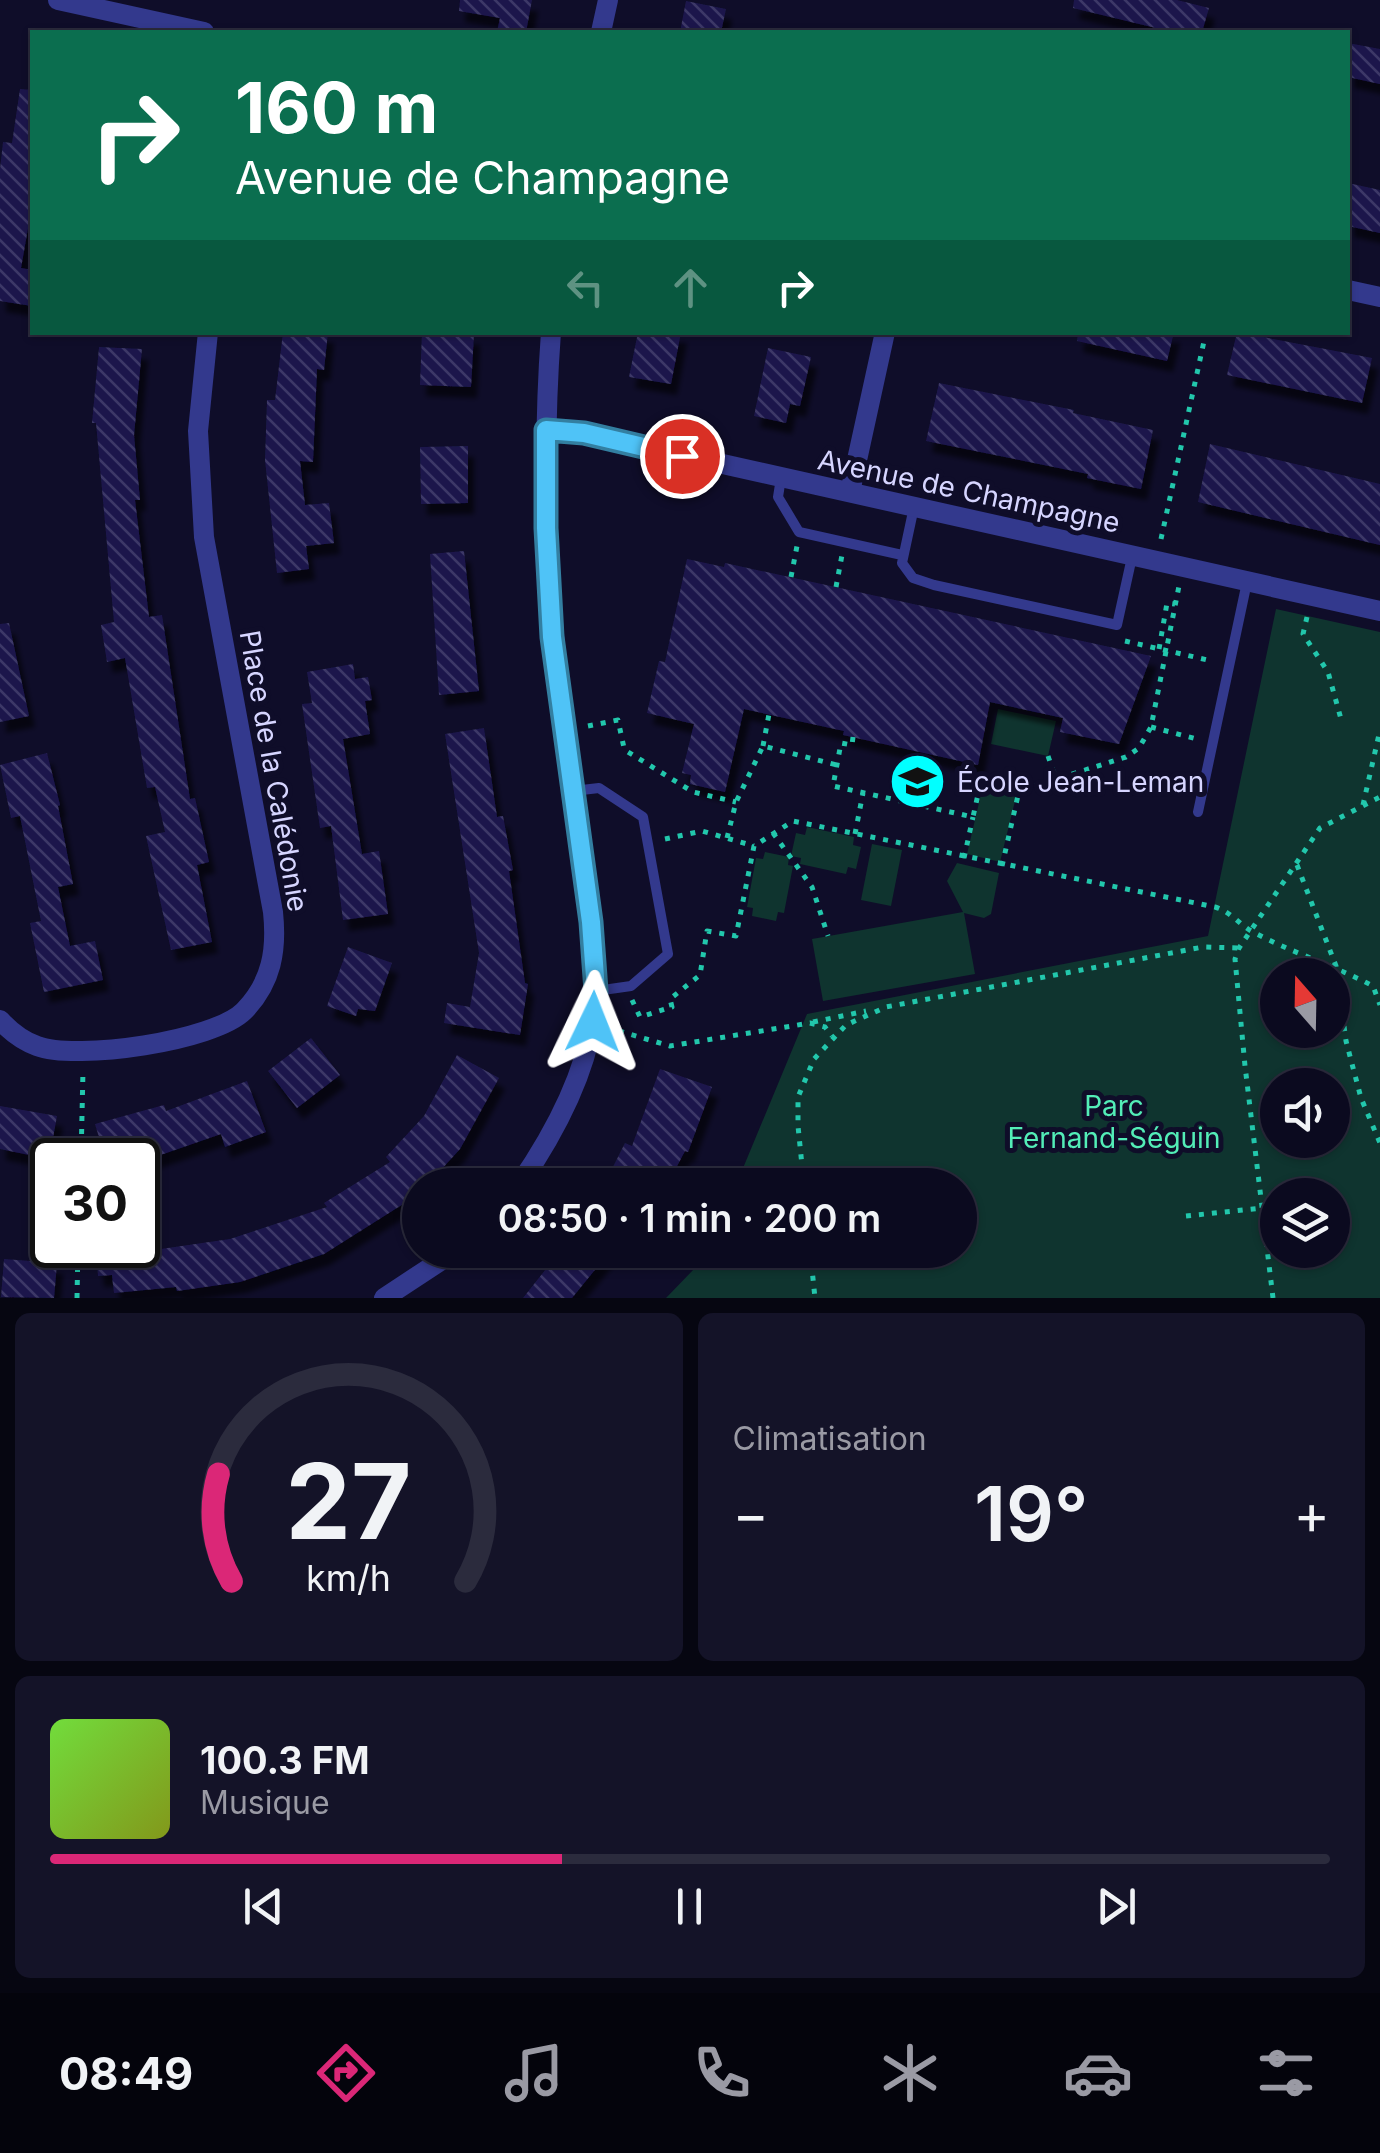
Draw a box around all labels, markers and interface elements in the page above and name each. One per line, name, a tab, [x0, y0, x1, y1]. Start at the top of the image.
text: 160 m	[235, 65, 438, 150]
icon: right	[70, 70, 200, 200]
text: Avenue de Champagne	[235, 150, 730, 205]
icon: left	[558, 260, 613, 315]
icon: ahead	[663, 260, 718, 315]
icon: right	[768, 260, 823, 315]
pin	[640, 414, 725, 499]
icon: arrive	[655, 429, 710, 484]
street label: Avenue de Champagne	[815, 442, 1123, 540]
street label: Place de la Calédonie	[232, 628, 316, 914]
school or university icon: École Jean-Leman	[888, 752, 948, 812]
place label: École Jean-Leman	[957, 764, 1204, 799]
north arrow	[1260, 958, 1350, 1048]
map controls	[1260, 958, 1350, 1268]
position arrow	[541, 970, 645, 1074]
button: sound	[1260, 1068, 1350, 1158]
park label: Parc Fernand-Séguin	[1008, 1089, 1220, 1155]
speed limit sign: 30	[30, 1138, 160, 1268]
button: layers	[1260, 1178, 1350, 1268]
text: 08:50 · 1 min · 200 m	[498, 1195, 881, 1241]
text: Climatisation	[733, 1419, 927, 1458]
text: 27	[286, 1438, 412, 1564]
text: 19°	[974, 1468, 1088, 1559]
text: −	[733, 1481, 769, 1547]
text: +	[1294, 1481, 1330, 1547]
text: km/h	[306, 1556, 391, 1600]
text: 100.3 FM	[200, 1737, 370, 1783]
text: Musique	[200, 1783, 330, 1822]
icon: previous	[236, 1879, 291, 1934]
icon: pause	[662, 1879, 717, 1934]
icon: next	[1089, 1879, 1144, 1934]
icon: directions	[311, 2038, 381, 2108]
icon: music	[499, 2038, 569, 2108]
icon: phone	[687, 2038, 757, 2108]
icon: climate	[875, 2038, 945, 2108]
icon: car	[1063, 2038, 1133, 2108]
icon: filters	[1251, 2038, 1321, 2108]
text: 08:49	[59, 2046, 193, 2101]

